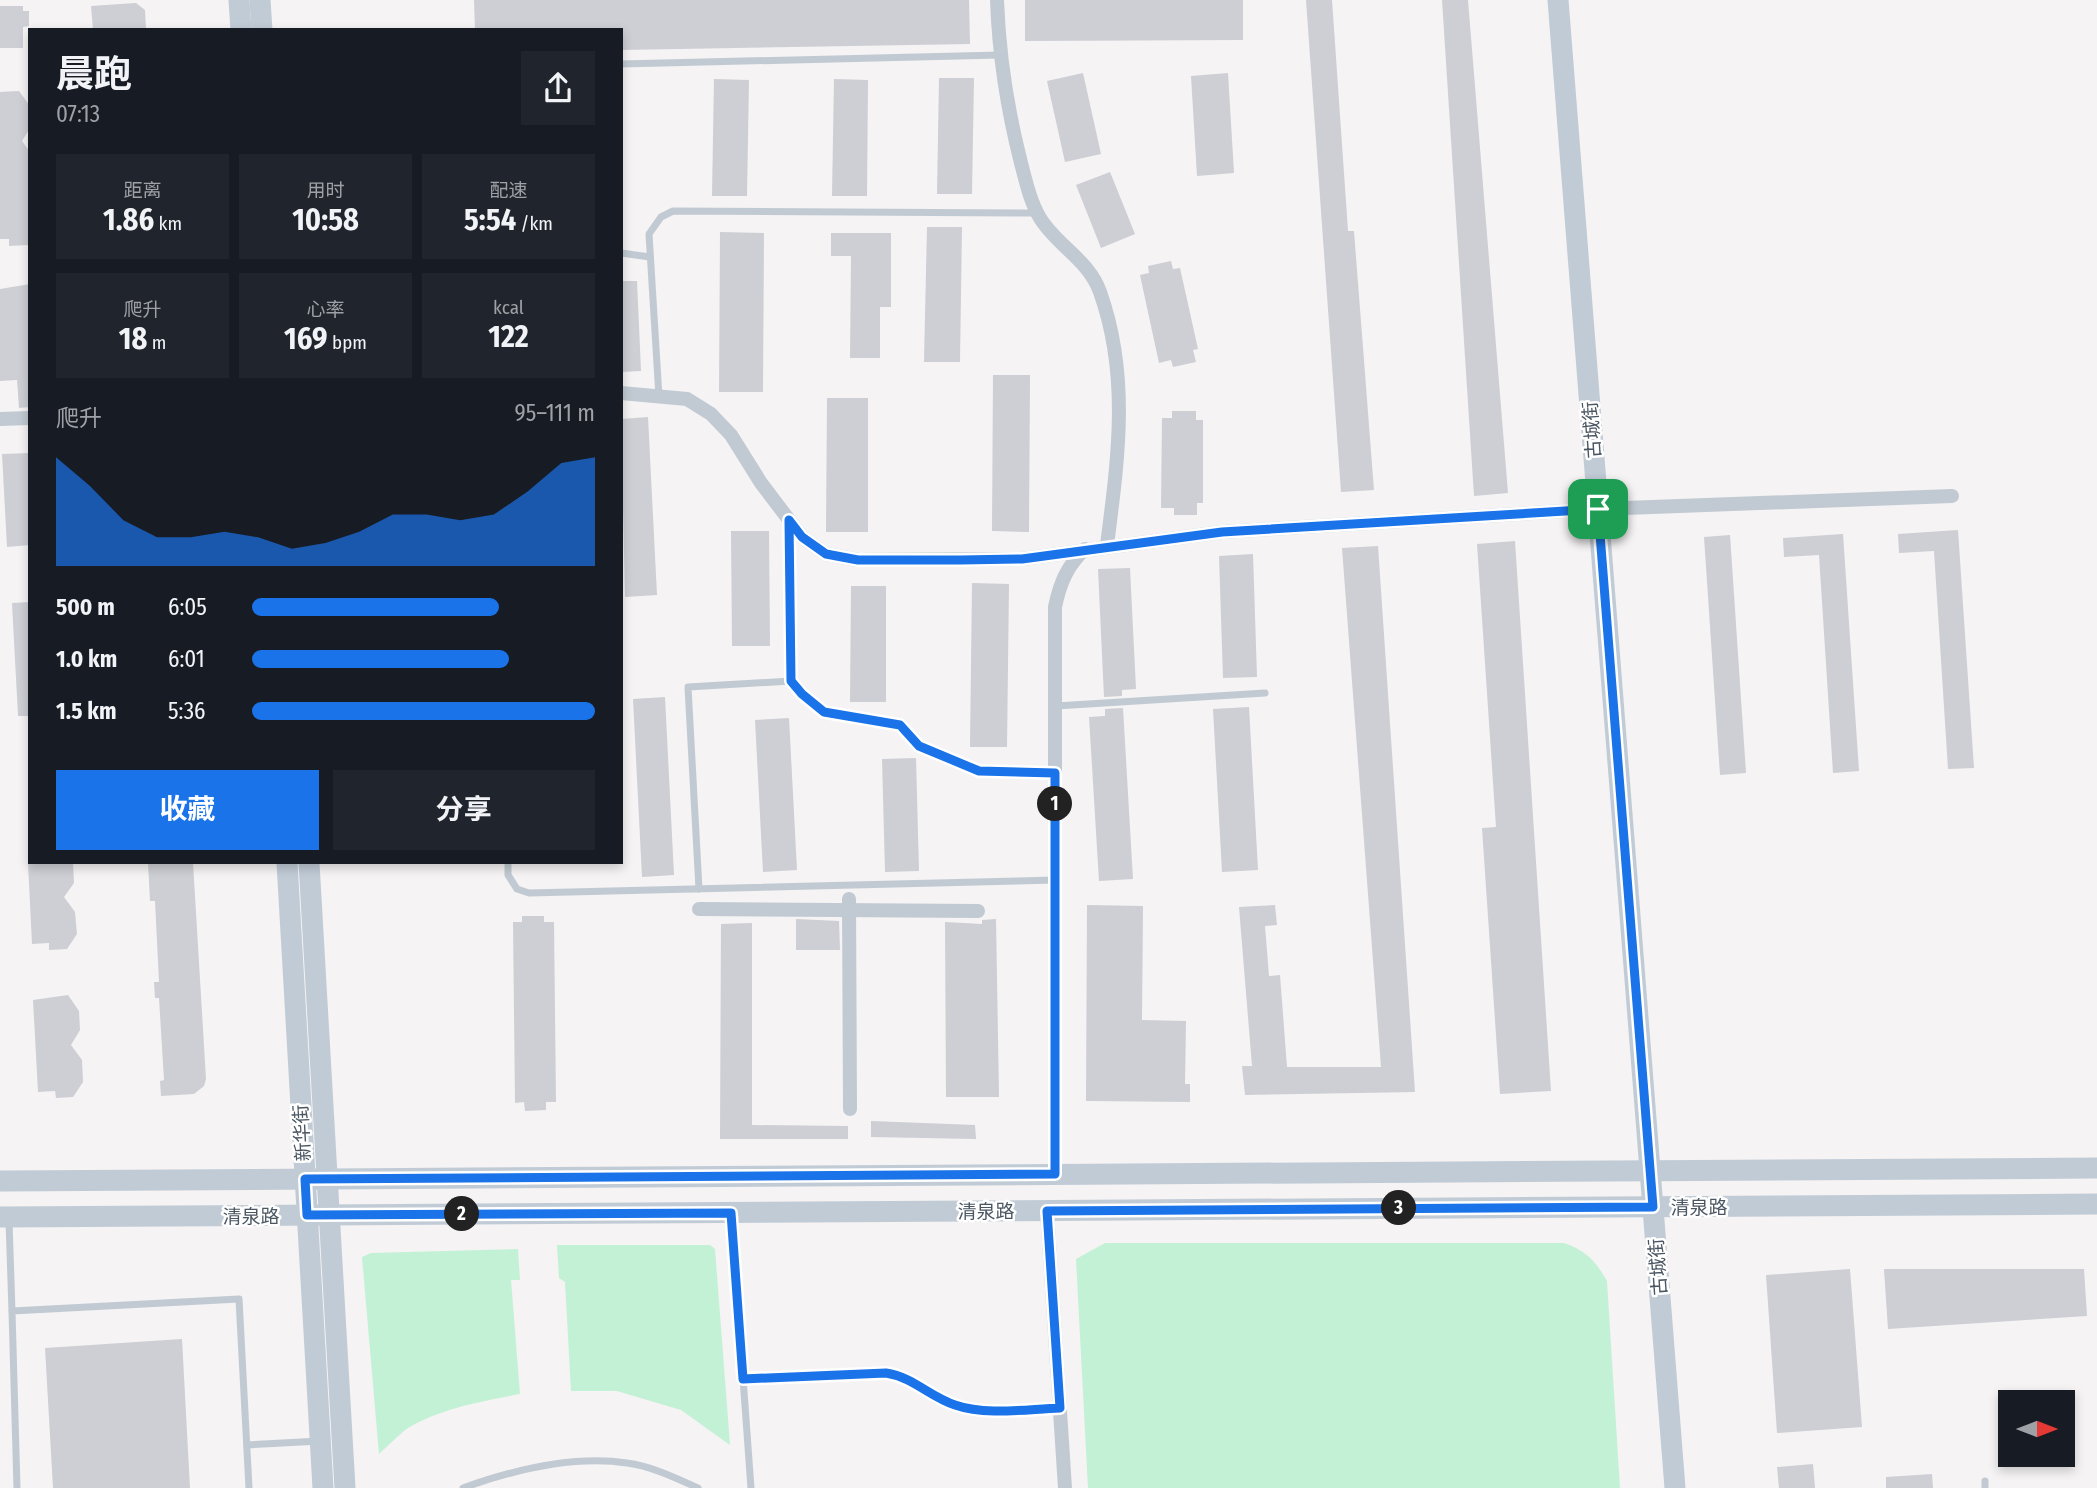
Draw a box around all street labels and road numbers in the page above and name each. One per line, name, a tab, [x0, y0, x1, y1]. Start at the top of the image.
street label: 古城街	[1579, 401, 1605, 459]
street label: 新华街	[289, 1104, 315, 1162]
street label: 清泉路	[1670, 1196, 1728, 1219]
street label: 清泉路	[957, 1200, 1015, 1223]
street label: 清泉路	[222, 1205, 280, 1228]
street label: 古城街	[1645, 1238, 1671, 1296]

